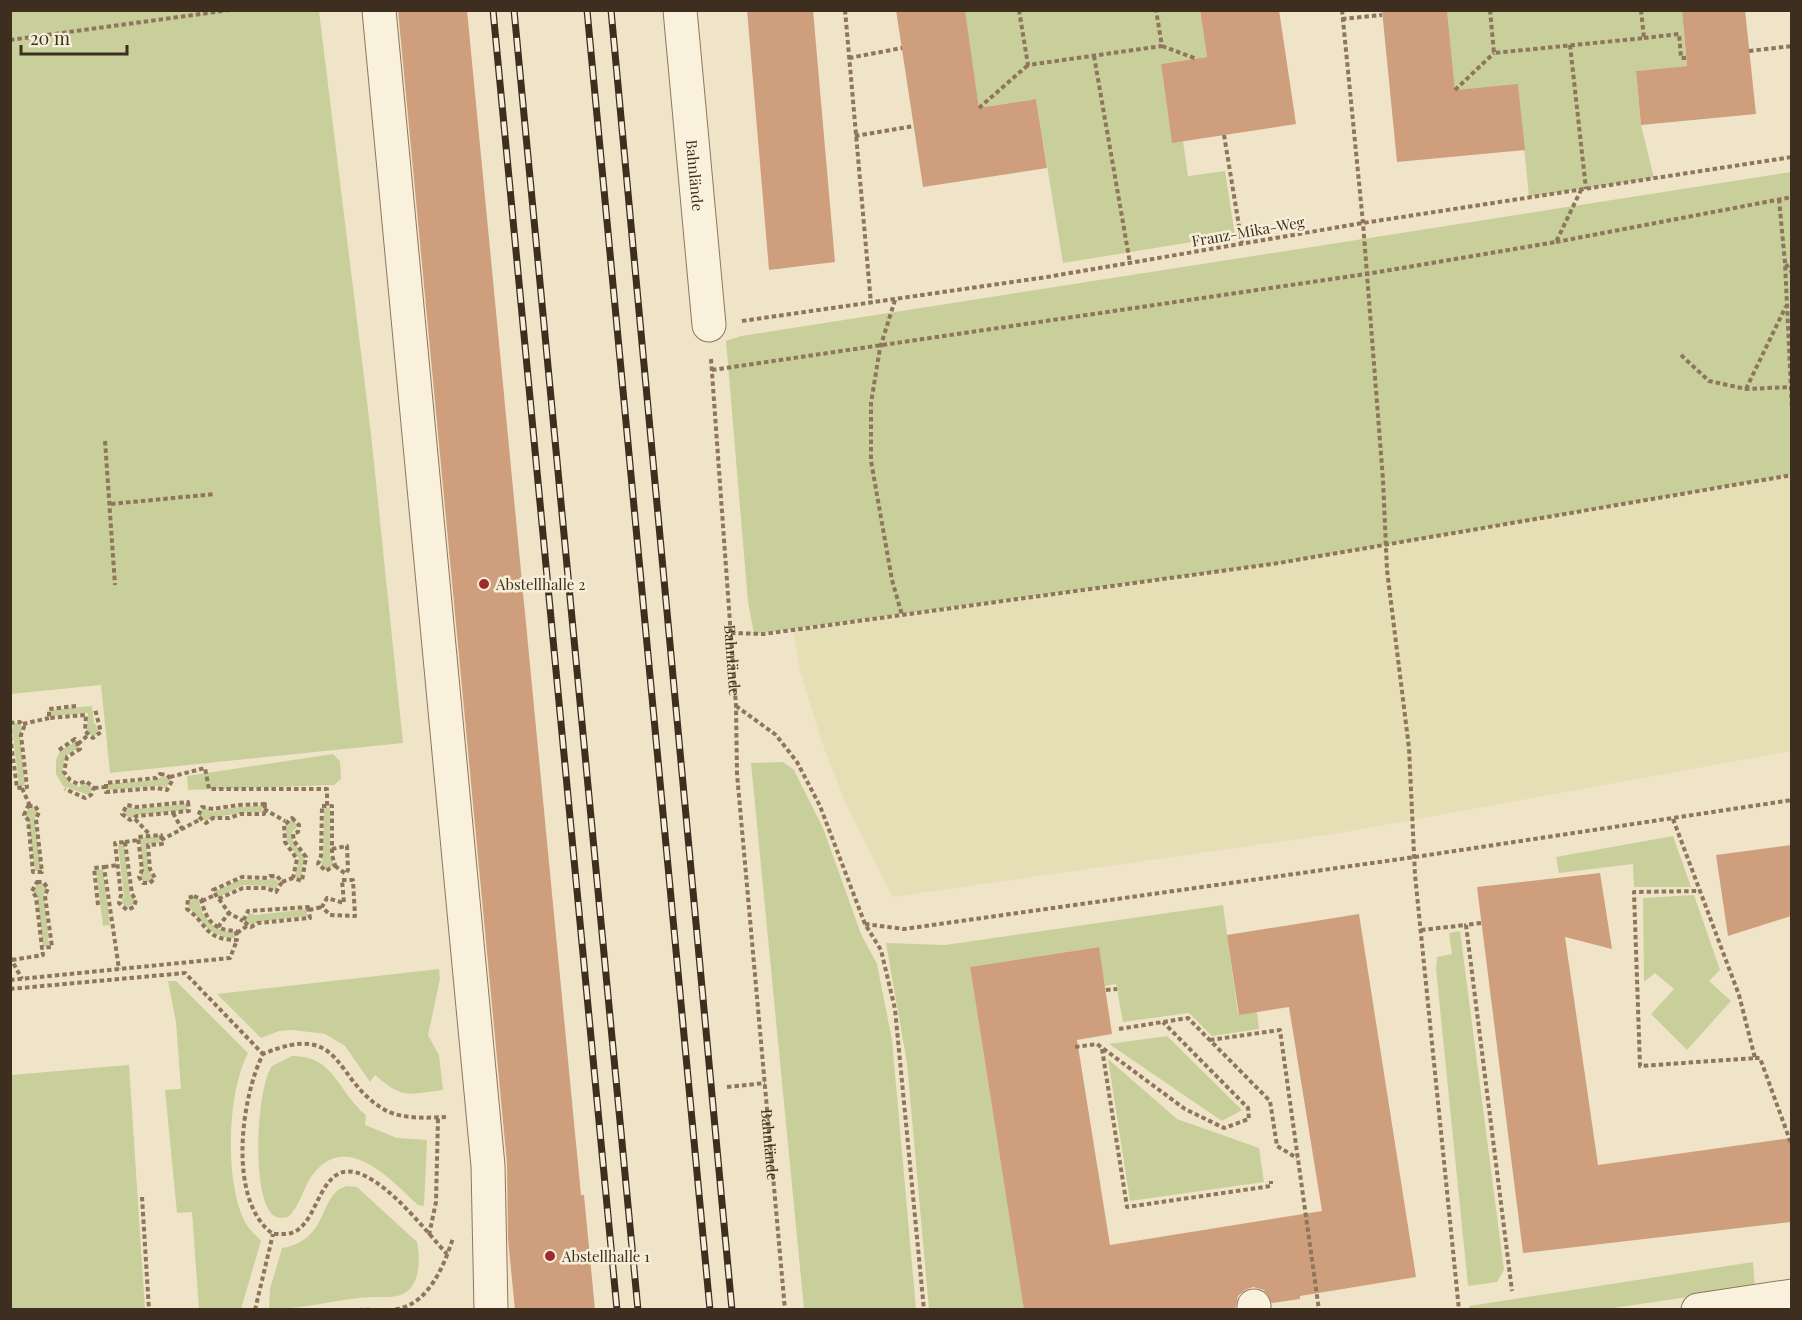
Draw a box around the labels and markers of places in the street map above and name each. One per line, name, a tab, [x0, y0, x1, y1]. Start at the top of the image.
place label: Abstellhalle 2	[495, 574, 585, 594]
marker: Abstellhalle 2	[477, 577, 491, 591]
place label: Abstellhalle 1	[561, 1246, 650, 1266]
marker: Abstellhalle 1	[543, 1249, 557, 1263]

